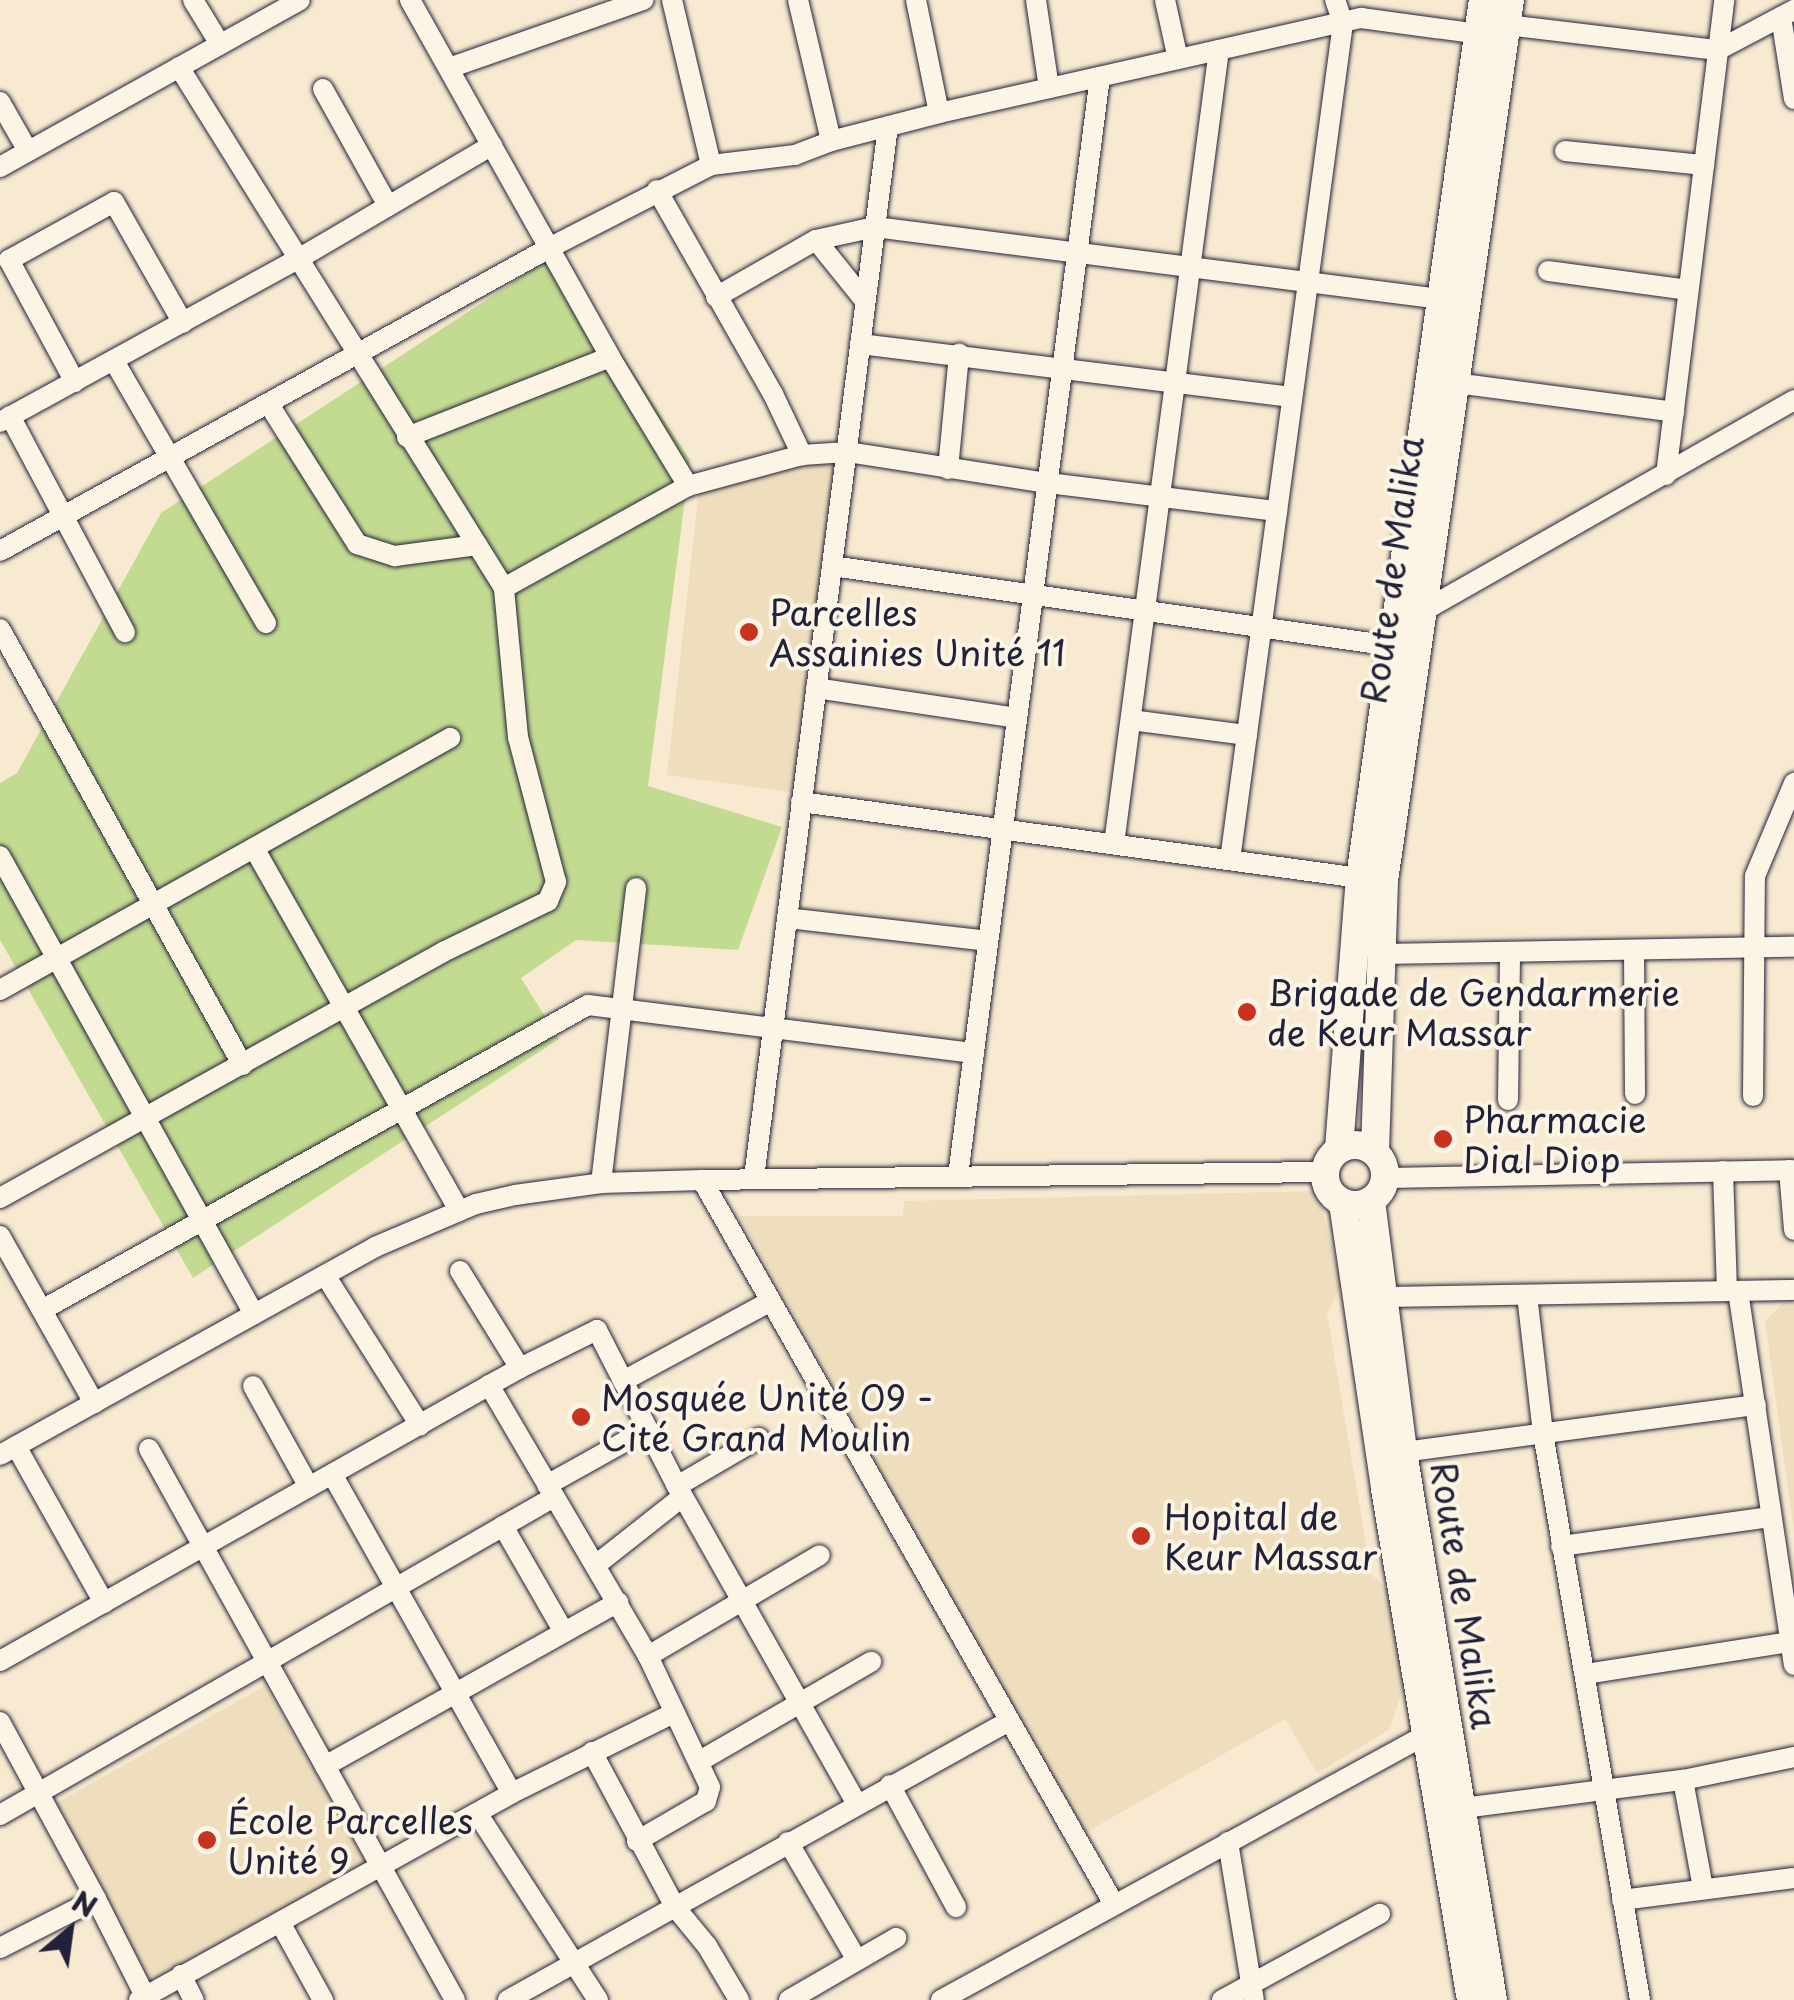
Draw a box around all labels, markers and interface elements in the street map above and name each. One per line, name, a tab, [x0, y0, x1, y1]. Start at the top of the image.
street label: Route de Malika	[1351, 431, 1431, 709]
place label: Parcelles Assainies Unité 11	[769, 591, 1068, 673]
marker: Parcelles Assainies Unité 11	[738, 621, 760, 643]
place label: Brigade de Gendarmerie de Keur Massar	[1267, 971, 1681, 1053]
marker: Brigade de Gendarmerie de Keur Massar	[1236, 1001, 1258, 1023]
place label: Pharmacie Dial Diop	[1463, 1098, 1647, 1180]
marker: Pharmacie Dial Diop	[1432, 1128, 1454, 1150]
place label: Mosquée Unité 09 - Cité Grand Moulin	[601, 1376, 937, 1458]
marker: Mosquée Unité 09 - Cité Grand Moulin	[570, 1406, 592, 1428]
street label: Route de Malika	[1423, 1456, 1507, 1734]
place label: Hopital de Keur Massar	[1164, 1495, 1377, 1577]
marker: Hopital de Keur Massar	[1128, 1523, 1154, 1549]
place label: École Parcelles Unité 9	[227, 1799, 474, 1881]
marker: École Parcelles Unité 9	[196, 1829, 218, 1851]
text: N	[65, 1879, 105, 1928]
north arrow	[20, 1880, 120, 1980]

